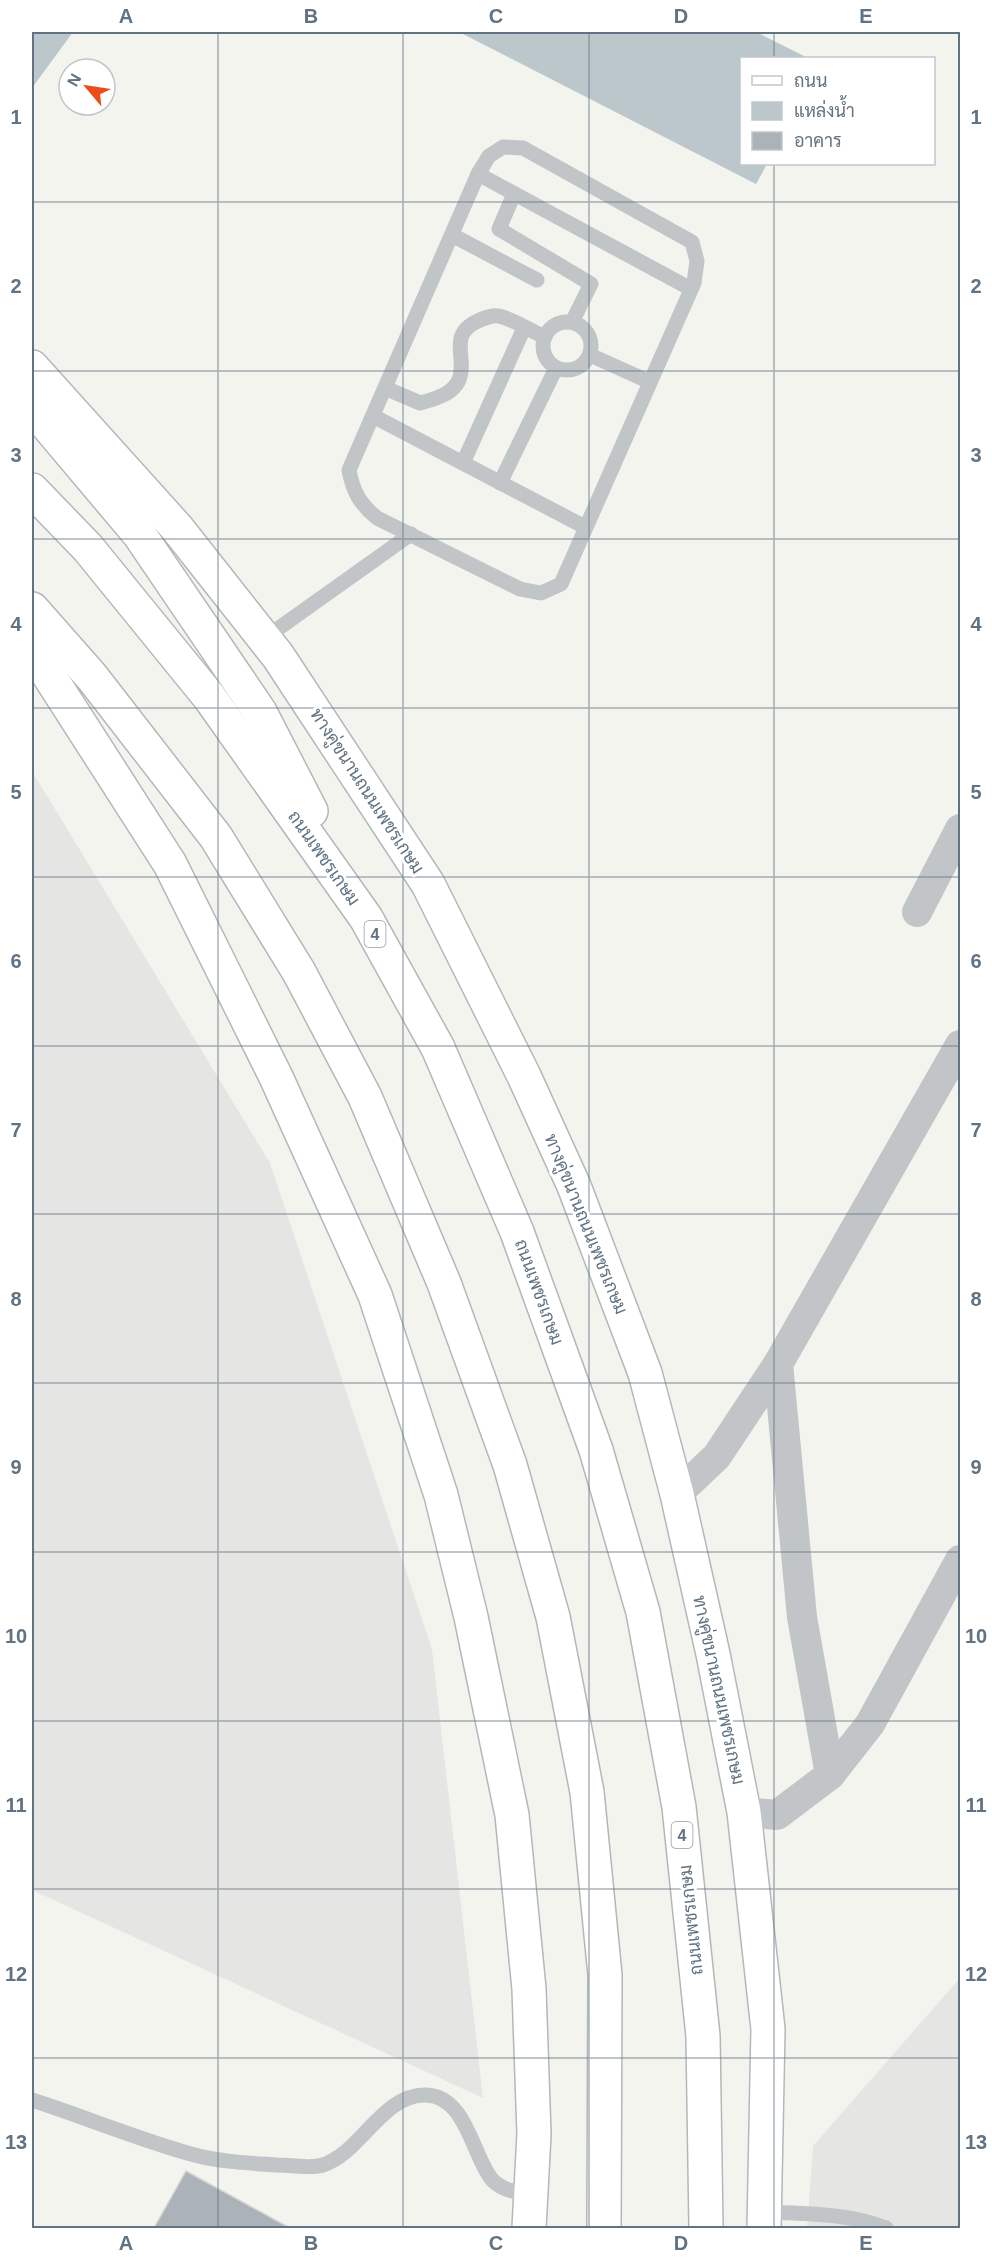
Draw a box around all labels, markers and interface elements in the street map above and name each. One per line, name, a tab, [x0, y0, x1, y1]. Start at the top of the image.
text: A	[119, 5, 133, 27]
text: B	[304, 5, 318, 27]
text: C	[489, 5, 503, 27]
text: D	[674, 5, 688, 27]
text: E	[859, 5, 873, 27]
north arrow	[57, 57, 117, 117]
legend	[740, 57, 935, 165]
text: N	[64, 71, 85, 89]
text: ถนน	[794, 71, 827, 91]
text: แหล่งน้ำ	[794, 95, 855, 121]
text: 1	[10, 106, 22, 128]
text: 1	[970, 106, 982, 128]
text: อาคาร	[794, 131, 842, 151]
text: 2	[10, 275, 22, 297]
text: 2	[970, 275, 982, 297]
text: 3	[10, 444, 22, 466]
text: 3	[970, 444, 982, 466]
text: 4	[10, 613, 22, 635]
text: 4	[970, 613, 982, 635]
street label: ทางคู่ขนานถนนเพชรเกษม	[305, 704, 429, 878]
text: 5	[10, 781, 22, 803]
text: 5	[970, 781, 982, 803]
street label: ถนนเพชรเกษม	[283, 806, 365, 910]
road number: 4	[364, 921, 386, 947]
text: 6	[10, 950, 22, 972]
text: 6	[970, 950, 982, 972]
text: 7	[10, 1119, 22, 1141]
text: 7	[970, 1119, 982, 1141]
street label: ทางคู่ขนานถนนเพชรเกษม	[540, 1131, 632, 1317]
street label: ถนนเพชรเกษม	[510, 1236, 568, 1348]
text: 8	[10, 1288, 22, 1310]
text: 8	[970, 1288, 982, 1310]
text: 9	[10, 1456, 22, 1478]
text: 9	[970, 1456, 982, 1478]
street label: ทางคู่ขนานถนนเพชรเกษม	[686, 1593, 751, 1787]
text: 10	[5, 1625, 27, 1647]
text: 10	[965, 1625, 987, 1647]
text: 11	[5, 1794, 27, 1816]
text: 11	[965, 1794, 987, 1816]
road number: 4	[672, 1822, 692, 1848]
street label: ถนนเพชรเกษม	[675, 1864, 707, 1976]
text: 12	[5, 1963, 27, 1985]
text: 12	[965, 1963, 987, 1985]
text: 13	[5, 2131, 27, 2153]
text: 13	[965, 2131, 987, 2153]
text: A	[119, 2232, 133, 2254]
text: B	[304, 2232, 318, 2254]
text: C	[489, 2232, 503, 2254]
text: D	[674, 2232, 688, 2254]
text: E	[859, 2232, 873, 2254]

